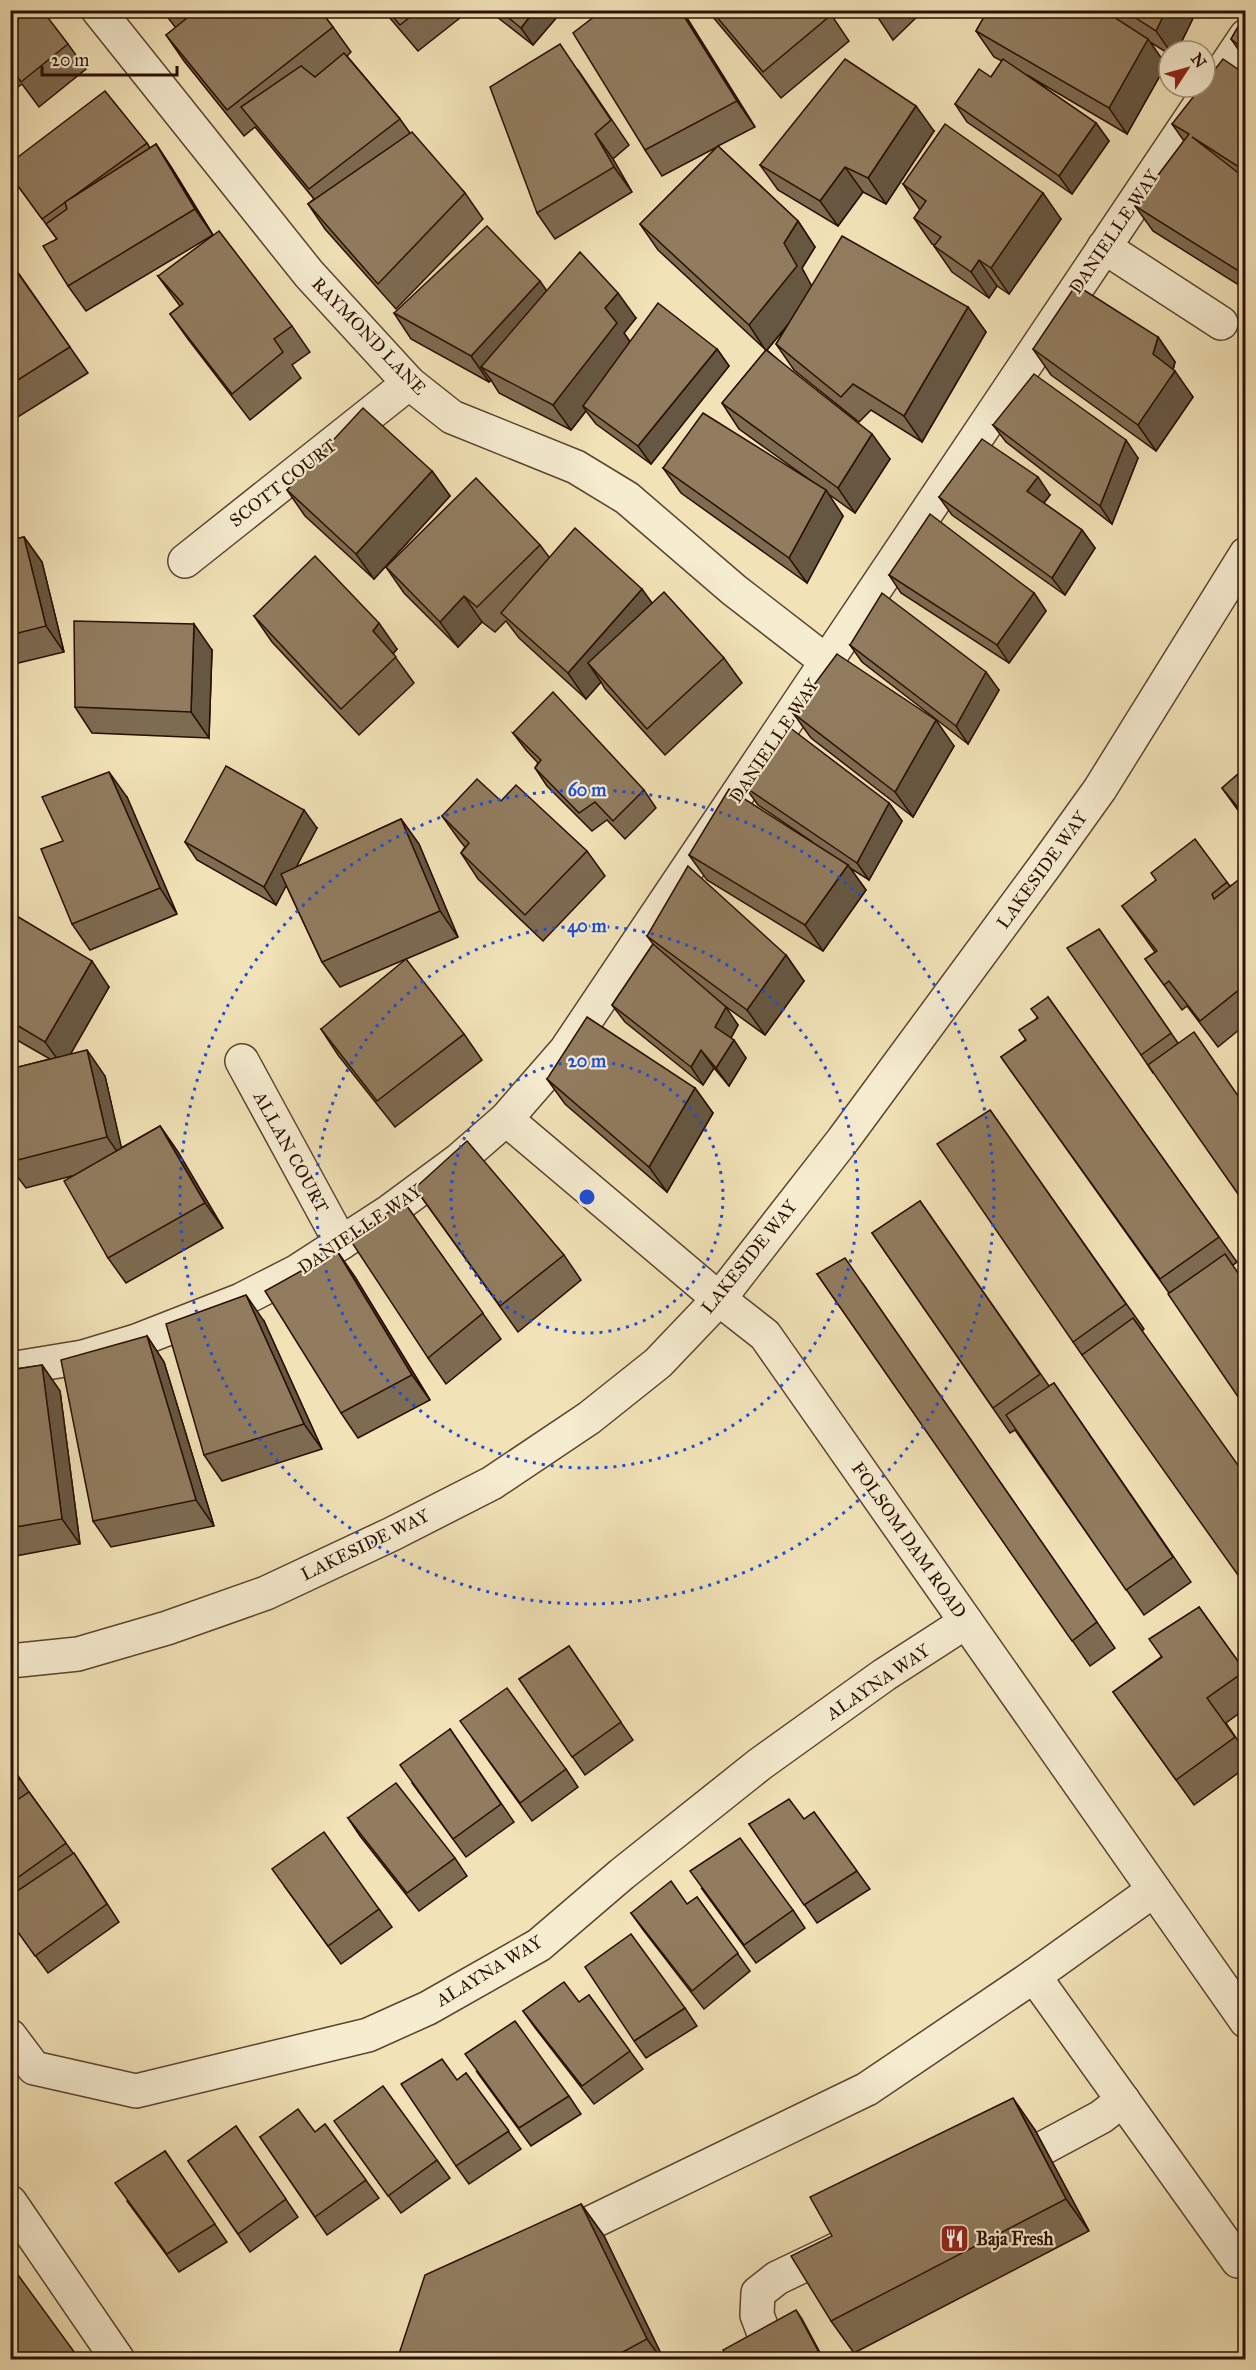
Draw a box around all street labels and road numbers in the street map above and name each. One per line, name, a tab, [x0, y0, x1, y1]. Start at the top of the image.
street label: DANIELLE WAY	[1064, 165, 1164, 298]
street label: RAYMOND LANE	[307, 273, 431, 399]
street label: SCOTT COURT	[225, 434, 341, 532]
street label: DANIELLE WAY	[724, 674, 824, 807]
street label: LAKESIDE WAY	[992, 807, 1092, 933]
street label: ALLAN COURT	[248, 1087, 333, 1216]
street label: DANIELLE WAY	[294, 1179, 427, 1279]
street label: LAKESIDE WAY	[696, 1195, 802, 1318]
street label: FOLSOM DAM ROAD	[847, 1458, 971, 1622]
street label: LAKESIDE WAY	[297, 1504, 433, 1586]
street label: ALAYNA WAY	[821, 1639, 934, 1725]
street label: ALAYNA WAY	[431, 1930, 547, 2012]

